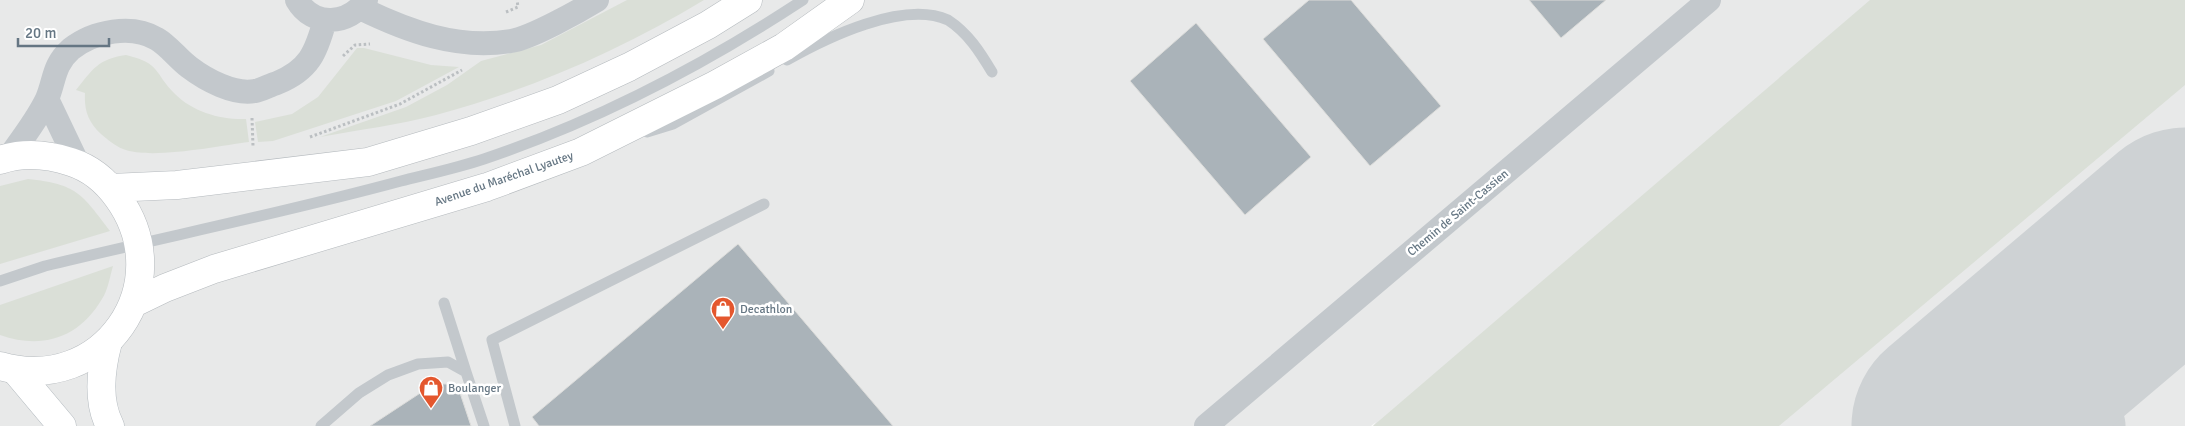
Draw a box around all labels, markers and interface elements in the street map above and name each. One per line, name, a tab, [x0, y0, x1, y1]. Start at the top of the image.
scale bar	[18, 15, 109, 47]
text: 20 m	[25, 24, 56, 42]
street label: Avenue du Maréchal Lyautey	[433, 148, 576, 210]
street label: Chemin de Saint-Cassien	[1404, 166, 1512, 260]
shop icon: Decathlon	[710, 296, 736, 330]
place label: Decathlon	[740, 302, 792, 317]
shop icon: Boulanger	[418, 375, 444, 409]
place label: Boulanger	[448, 381, 502, 396]

